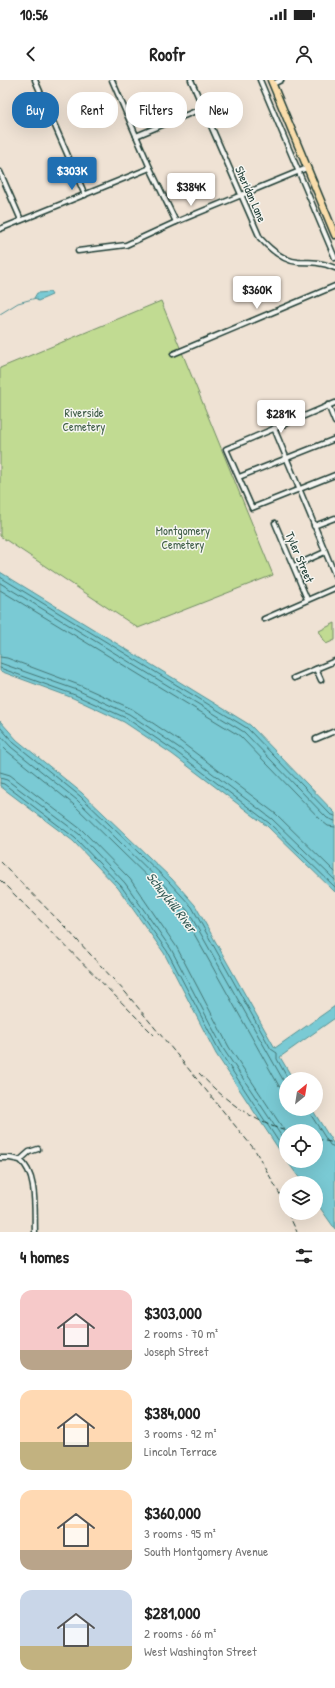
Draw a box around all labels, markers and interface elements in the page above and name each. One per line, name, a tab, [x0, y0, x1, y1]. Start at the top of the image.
text: 10:56	[20, 4, 48, 25]
text: Roofr	[149, 42, 186, 67]
icon: back	[20, 43, 42, 65]
icon: person	[293, 43, 315, 65]
chip: Buy	[12, 92, 59, 128]
chip: Rent	[67, 92, 118, 128]
chip: Filters	[126, 92, 187, 128]
chip: New	[195, 92, 243, 128]
pin: $303K	[44, 157, 100, 191]
text: $303K	[57, 161, 87, 179]
street label: Sheridan Lane	[231, 163, 271, 225]
pin: $384K	[163, 173, 219, 207]
text: $384K	[176, 177, 206, 195]
pin: $360K	[229, 276, 285, 310]
text: $360K	[242, 280, 272, 298]
pin: $281K	[253, 400, 309, 434]
park label: Riverside Cemetery	[63, 404, 105, 435]
text: $281K	[266, 404, 296, 422]
park label: Montgomery Cemetery	[156, 522, 210, 553]
street label: Tyler Street	[282, 529, 319, 586]
water label: Schuylkill River	[143, 868, 202, 937]
north arrow	[279, 1072, 323, 1116]
map controls	[279, 1072, 323, 1220]
button: locate	[279, 1124, 323, 1168]
button: layers	[279, 1176, 323, 1220]
text: 4 homes	[20, 1245, 69, 1268]
icon: filters	[293, 1245, 315, 1267]
text: $303,000	[144, 1301, 202, 1324]
icon: home	[52, 1306, 100, 1354]
text: 2 rooms · 70 m²	[144, 1324, 218, 1342]
text: Joseph Street	[144, 1342, 209, 1360]
text: $384,000	[144, 1401, 200, 1424]
icon: home	[52, 1406, 100, 1454]
text: 3 rooms · 92 m²	[144, 1424, 216, 1442]
text: Lincoln Terrace	[144, 1442, 217, 1460]
text: $360,000	[144, 1501, 201, 1524]
icon: home	[52, 1506, 100, 1554]
text: 3 rooms · 95 m²	[144, 1524, 216, 1542]
text: South Montgomery Avenue	[144, 1542, 268, 1560]
text: $281,000	[144, 1601, 200, 1624]
icon: home	[52, 1606, 100, 1654]
text: 2 rooms · 66 m²	[144, 1624, 216, 1642]
text: West Washington Street	[144, 1642, 257, 1660]

